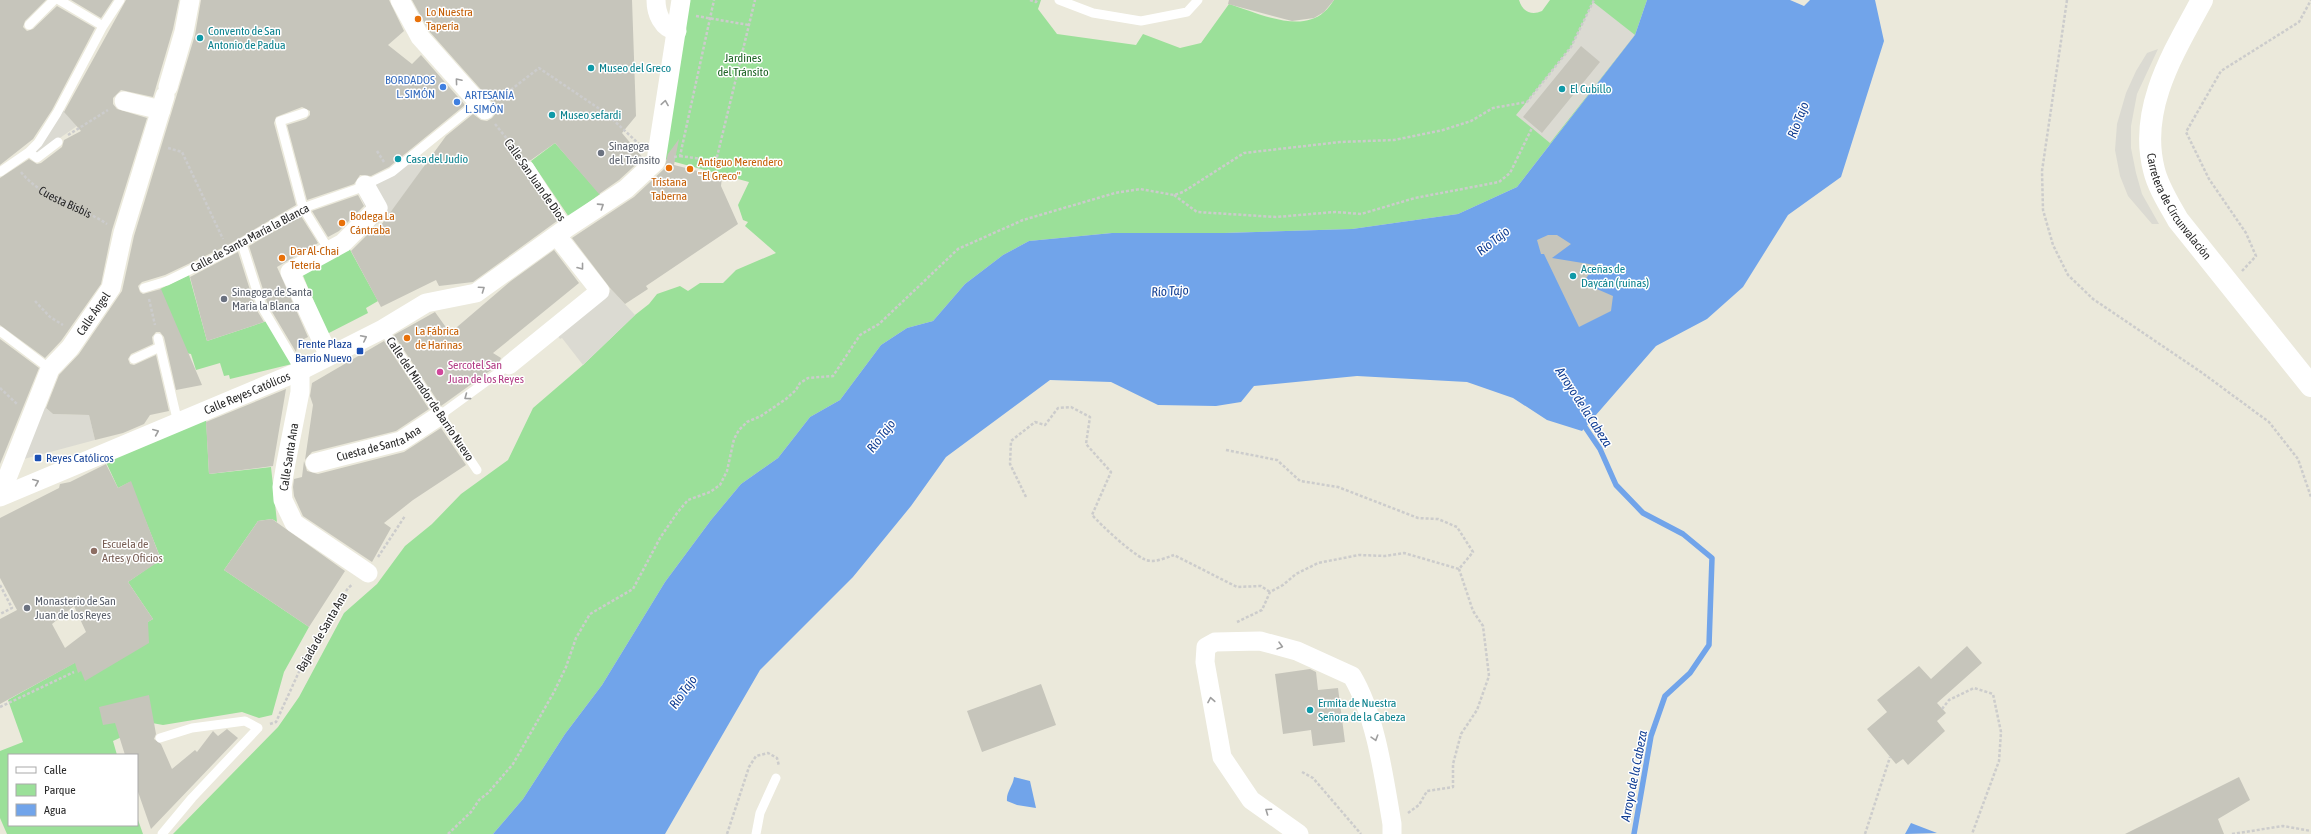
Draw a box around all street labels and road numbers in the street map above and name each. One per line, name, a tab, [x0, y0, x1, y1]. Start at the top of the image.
street label: Calle San Juan de Dios	[501, 136, 569, 224]
street label: Carretera de Circunvalación	[2144, 152, 2214, 262]
street label: Cuesta Bisbis	[36, 183, 94, 221]
street label: Calle de Santa María la Blanca	[188, 201, 312, 275]
street label: Calle Ángel	[74, 289, 114, 338]
street label: Calle del Mirador de Barrio Nuevo	[383, 334, 477, 464]
street label: Calle Reyes Católicos	[202, 369, 292, 418]
street label: Calle Santa Ana	[277, 422, 301, 492]
street label: Cuesta de Santa Ana	[335, 423, 424, 464]
street label: Bajada de Santa Ana	[294, 590, 350, 674]

